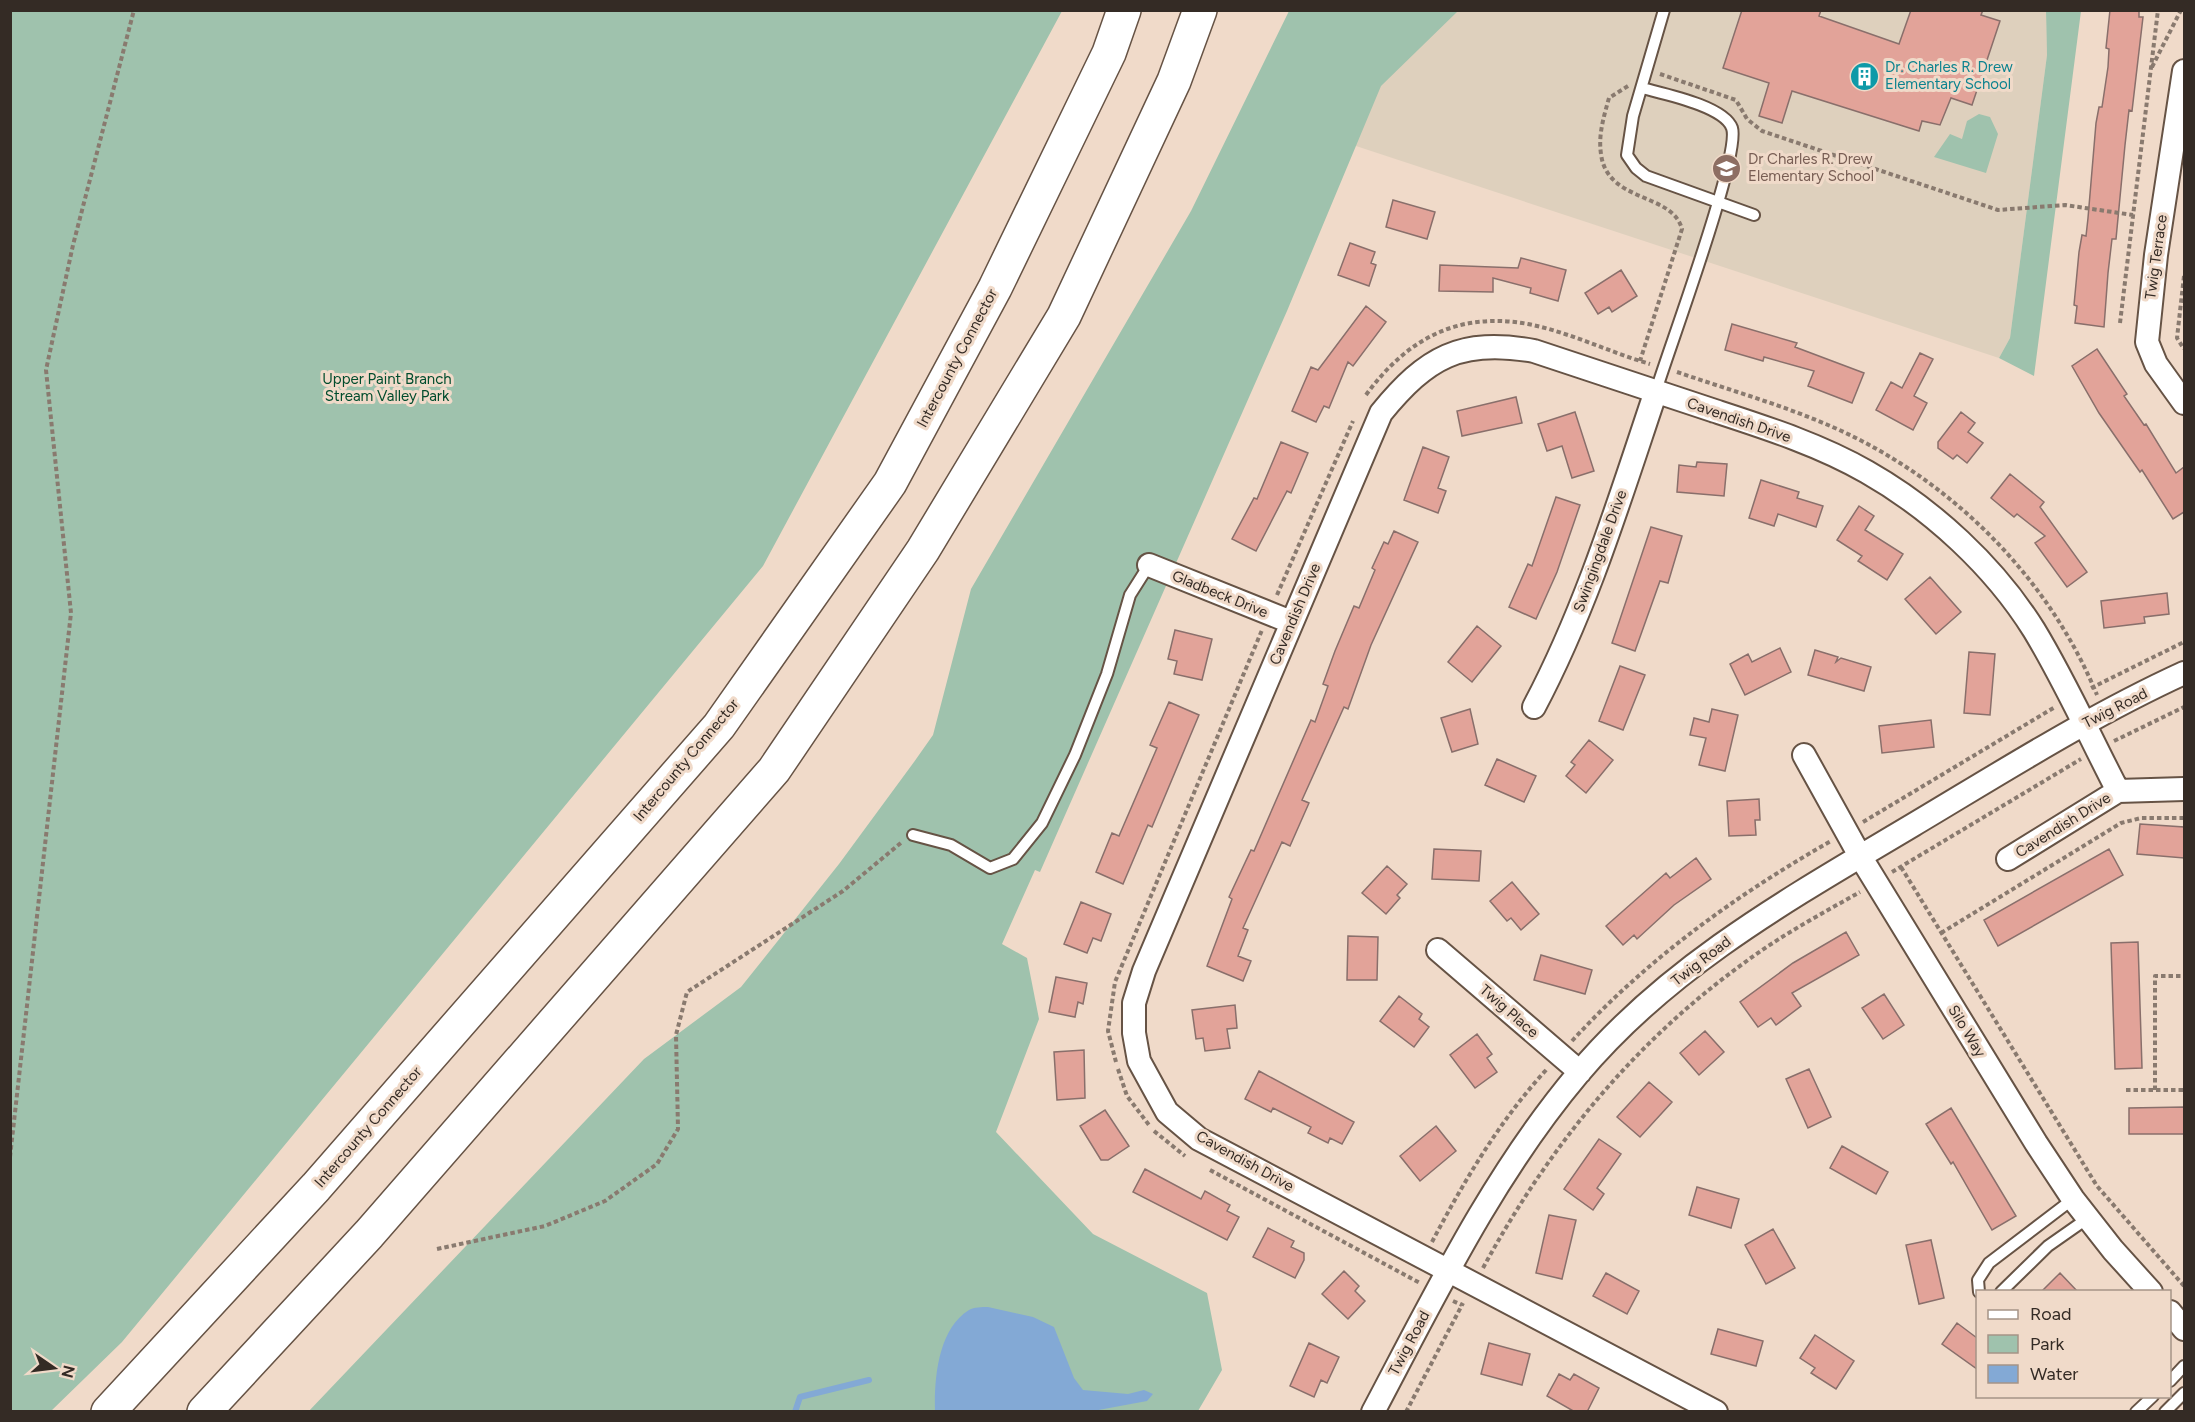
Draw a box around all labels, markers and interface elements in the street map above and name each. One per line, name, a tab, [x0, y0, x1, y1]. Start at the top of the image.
place label: Dr. Charles R. Drew Elementary School	[1885, 58, 2013, 93]
building icon: Dr. Charles R. Drew Elementary School	[1848, 60, 1880, 92]
place label: Dr Charles R. Drew Elementary School	[1748, 150, 1874, 185]
school or university icon: Dr Charles R. Drew Elementary School	[1711, 152, 1743, 184]
street label: Twig Terrace	[2141, 213, 2171, 301]
street label: Intercounty Connector	[913, 286, 1001, 430]
park label: Upper Paint Branch Stream Valley Park	[322, 370, 452, 405]
street label: Cavendish Drive	[1685, 394, 1793, 446]
street label: Swingingdale Drive	[1570, 487, 1630, 615]
street label: Cavendish Drive	[1266, 561, 1324, 667]
street label: Gladbeck Drive	[1169, 567, 1271, 621]
street label: Twig Road	[2080, 684, 2150, 732]
street label: Intercounty Connector	[630, 695, 742, 825]
street label: Cavendish Drive	[2012, 789, 2114, 861]
street label: Twig Road	[1668, 932, 1734, 990]
street label: Twig Place	[1476, 981, 1542, 1041]
street label: Silo Way	[1944, 1002, 1990, 1060]
street label: Intercounty Connector	[311, 1063, 425, 1191]
street label: Cavendish Drive	[1193, 1127, 1297, 1195]
legend	[1976, 1290, 2171, 1398]
text: Road	[2030, 1303, 2071, 1325]
street label: Twig Road	[1385, 1308, 1433, 1378]
text: Park	[2030, 1333, 2065, 1355]
north arrow	[24, 1338, 84, 1398]
text: N	[57, 1363, 79, 1380]
text: Water	[2030, 1363, 2078, 1385]

